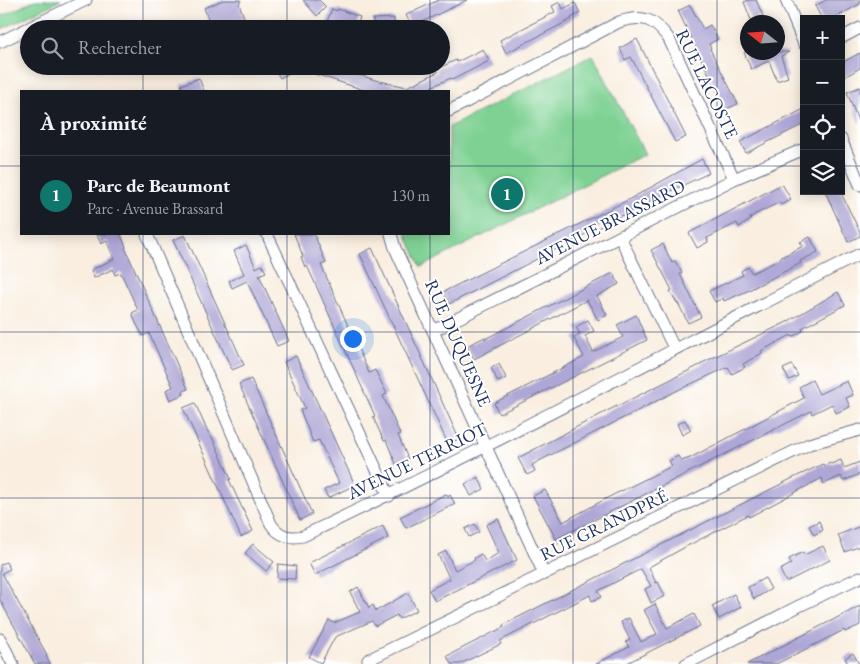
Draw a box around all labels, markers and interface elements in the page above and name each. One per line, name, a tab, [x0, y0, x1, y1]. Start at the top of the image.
north arrow	[740, 15, 785, 60]
map controls	[800, 15, 845, 195]
button: +	[800, 15, 845, 60]
search box	[20, 20, 450, 75]
street label: RUE LACOSTE	[671, 25, 744, 142]
icon: search	[38, 34, 66, 62]
text: Rechercher	[78, 35, 161, 60]
button: −	[800, 60, 845, 105]
button: locate	[800, 105, 845, 150]
text: À proximité	[40, 109, 147, 136]
button: layers	[800, 150, 845, 195]
text: Parc de Beaumont	[87, 173, 230, 198]
street label: AVENUE BRASSARD	[530, 174, 689, 270]
pin: 1	[491, 175, 523, 213]
text: 1	[52, 185, 60, 206]
text: 130 m	[391, 185, 430, 206]
text: Parc · Avenue Brassard	[87, 198, 223, 219]
street label: RUE DUQUESNE	[420, 276, 497, 410]
your location	[340, 326, 366, 352]
street label: AVENUE TERRIOT	[342, 416, 491, 505]
street label: RUE GRANDPRÉ	[536, 484, 672, 566]

